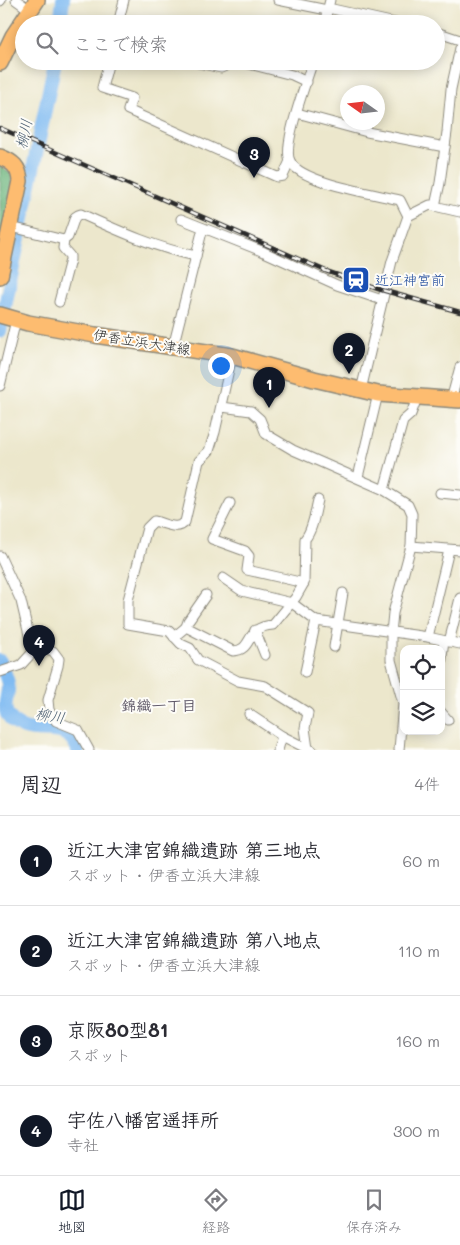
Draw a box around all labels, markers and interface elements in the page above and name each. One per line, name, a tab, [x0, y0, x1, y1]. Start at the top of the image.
search box	[15, 15, 445, 70]
icon: search	[33, 29, 61, 57]
text: ここで検索	[73, 31, 168, 56]
north arrow	[340, 85, 385, 130]
water label: 柳川	[10, 117, 36, 151]
pin: 3	[238, 137, 270, 178]
station icon: 近江神宮前	[341, 265, 371, 295]
place label: 近江神宮前	[375, 270, 445, 289]
street label: 伊香立浜大津線	[92, 324, 192, 359]
pin: 2	[333, 333, 365, 374]
your location	[208, 353, 234, 379]
pin: 1	[253, 367, 285, 408]
pin: 4	[23, 625, 55, 666]
map controls	[400, 645, 445, 735]
button: locate	[400, 645, 445, 690]
button: layers	[400, 690, 445, 735]
district label: 錦織一丁目	[121, 695, 197, 715]
water label: 柳川	[34, 703, 67, 727]
text: 周辺	[20, 770, 62, 797]
text: 4件	[415, 773, 440, 794]
text: 近江大津宮錦織遺跡 第三地点	[67, 837, 321, 862]
text: 1	[32, 850, 40, 871]
text: 60 m	[403, 850, 440, 871]
text: スポット · 伊香立浜大津線	[67, 864, 260, 885]
text: 近江大津宮錦織遺跡 第八地点	[67, 927, 321, 952]
text: 2	[32, 940, 40, 961]
text: 110 m	[398, 940, 440, 961]
text: スポット · 伊香立浜大津線	[67, 954, 260, 975]
text: 京阪80型81	[67, 1017, 168, 1042]
text: 3	[31, 1030, 41, 1051]
text: 160 m	[395, 1030, 440, 1051]
text: スポット	[67, 1044, 131, 1065]
text: 宇佐八幡宮遥拝所	[67, 1107, 219, 1132]
text: 4	[31, 1120, 41, 1141]
text: 300 m	[393, 1120, 440, 1141]
text: 寺社	[67, 1134, 99, 1155]
tab: 地図	[58, 1186, 86, 1236]
tab: 経路	[202, 1186, 230, 1236]
tab: 保存済み	[346, 1186, 402, 1236]

